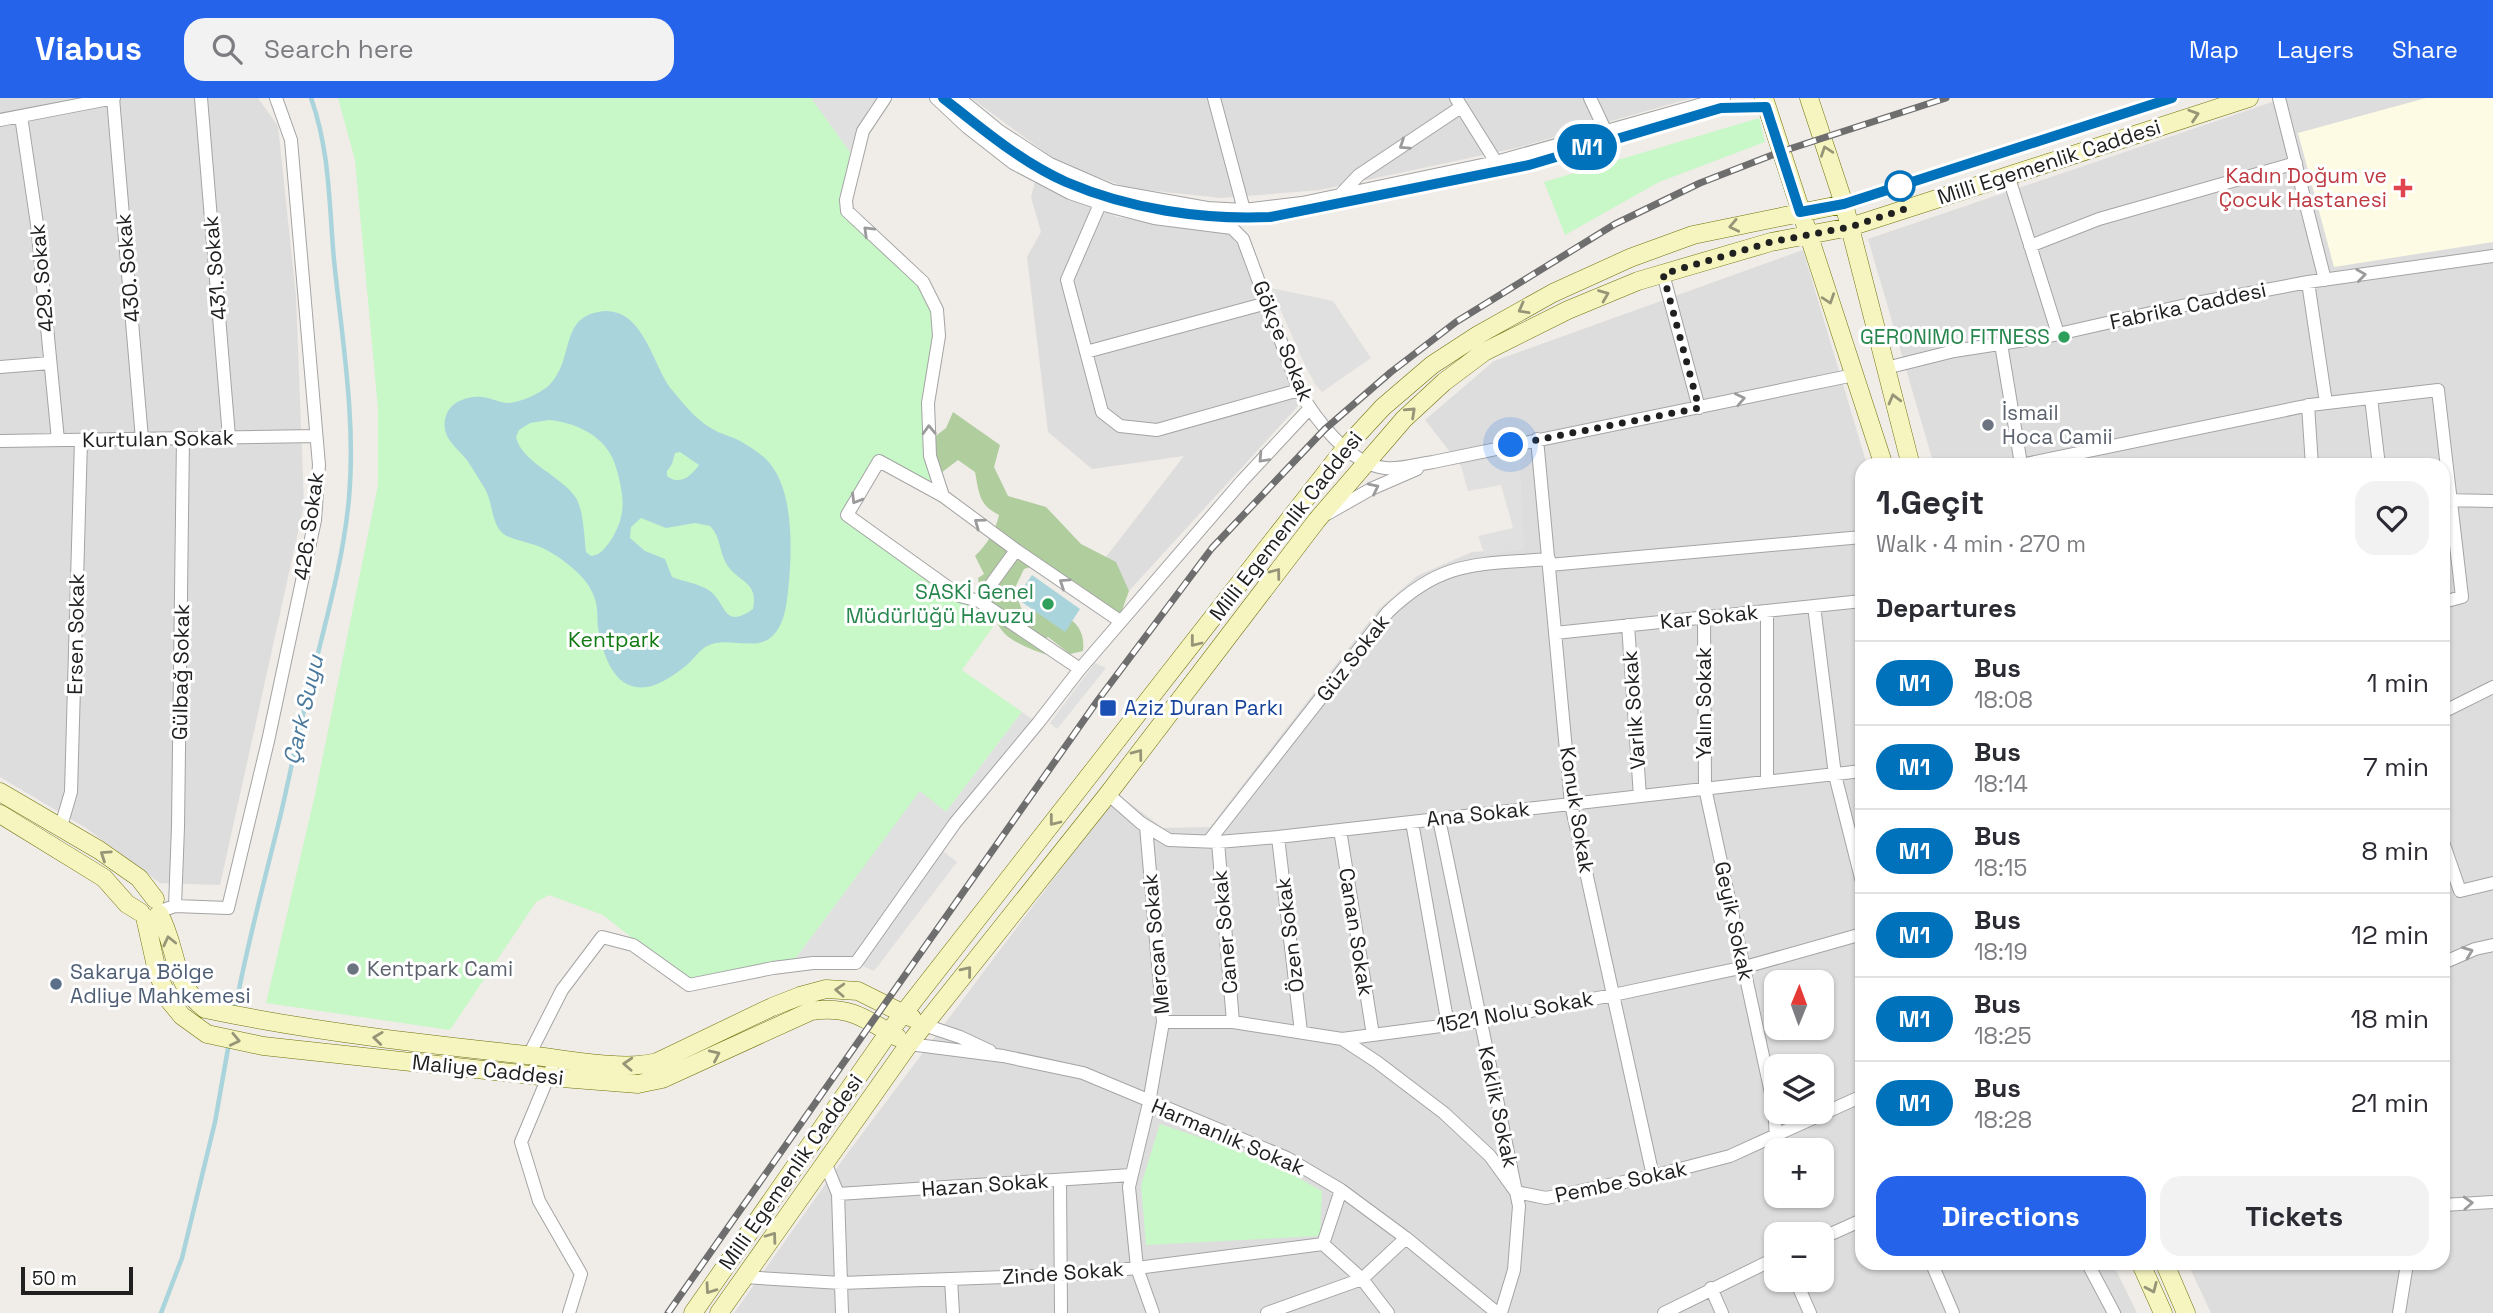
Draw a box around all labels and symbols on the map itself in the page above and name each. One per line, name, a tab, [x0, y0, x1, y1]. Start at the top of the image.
one-way arrow	[2188, 109, 2200, 124]
street label: Milli Egemenlik Caddesi	[1934, 113, 2164, 210]
line badge: M1	[1556, 124, 1618, 170]
one-way arrow	[1399, 136, 1412, 149]
one-way arrow	[1820, 145, 1834, 158]
place label: Kadın Doğum ve Çocuk Hastanesi	[2219, 162, 2387, 213]
unlabelled marker	[1885, 171, 1915, 201]
marker: Kadın Doğum ve Çocuk Hastanesi	[2393, 178, 2413, 198]
street label: 430. Sokak	[109, 212, 146, 324]
street label: 431. Sokak	[196, 215, 233, 321]
one-way arrow	[1728, 218, 1740, 233]
street label: 429. Sokak	[23, 223, 60, 333]
one-way arrow	[863, 227, 876, 240]
one-way arrow	[2355, 268, 2367, 283]
street label: Gökçe Sokak	[1247, 276, 1320, 405]
street label: Fabrika Caddesi	[2107, 276, 2269, 335]
one-way arrow	[1597, 290, 1609, 304]
one-way arrow	[1821, 292, 1835, 305]
one-way arrow	[1518, 301, 1530, 314]
place label: GERONIMO FITNESS	[1860, 323, 2050, 350]
marker: GERONIMO FITNESS	[2056, 329, 2072, 345]
one-way arrow	[1734, 392, 1746, 407]
one-way arrow	[1888, 394, 1902, 406]
place label: İsmail Hoca Camii	[2002, 399, 2113, 450]
one-way arrow	[1403, 408, 1416, 421]
marker: İsmail Hoca Camii	[1980, 417, 1996, 433]
street label: Kurtulan Sokak	[82, 424, 234, 453]
one-way arrow	[921, 425, 936, 436]
street label: Milli Egemenlik Caddesi	[1203, 425, 1368, 626]
your location	[1493, 427, 1528, 462]
one-way arrow	[1258, 450, 1271, 463]
street label: 426. Sokak	[288, 470, 329, 582]
one-way arrow	[1367, 483, 1379, 497]
one-way arrow	[851, 492, 864, 505]
one-way arrow	[974, 519, 987, 532]
one-way arrow	[1267, 569, 1280, 581]
street label: Ersen Sokak	[61, 573, 90, 695]
place label: SASKİ Genel Müdürlüğü Havuzu	[846, 578, 1034, 629]
one-way arrow	[1059, 579, 1072, 591]
marker: SASKİ Genel Müdürlüğü Havuzu	[1040, 596, 1056, 612]
street label: Kar Sokak	[1659, 598, 1759, 635]
street label: Gülbağ Sokak	[166, 604, 195, 740]
street label: Güz Sokak	[1310, 609, 1395, 707]
park label: Kentpark	[568, 626, 660, 653]
one-way arrow	[1190, 634, 1203, 647]
street label: Yalın Sokak	[1690, 647, 1717, 759]
street label: Varlık Sokak	[1616, 649, 1651, 771]
water label: Çark Suyu	[276, 652, 330, 768]
place label: Aziz Duran Parkı	[1124, 694, 1283, 721]
marker: Aziz Duran Parkı	[1098, 698, 1118, 718]
street label: Konuk Sokak	[1554, 745, 1601, 875]
one-way arrow	[1130, 750, 1142, 762]
street label: Ana Sokak	[1425, 795, 1531, 832]
one-way arrow	[1050, 813, 1063, 825]
one-way arrow	[100, 851, 113, 863]
street label: Geyik Sokak	[1709, 859, 1760, 983]
street label: Canan Sokak	[1333, 866, 1380, 998]
street label: Caner Sokak	[1206, 869, 1243, 995]
street label: Mercan Sokak	[1136, 872, 1175, 1016]
street label: Özen Sokak	[1269, 876, 1310, 994]
one-way arrow	[163, 935, 178, 947]
one-way arrow	[2461, 947, 2473, 961]
place label: Kentpark Cami	[367, 955, 513, 982]
place label: Sakarya Bölge Adliye Mahkemesi	[70, 958, 251, 1009]
marker: Kentpark Cami	[345, 961, 361, 977]
one-way arrow	[958, 967, 971, 979]
north arrow	[1764, 970, 1834, 1040]
marker: Sakarya Bölge Adliye Mahkemesi	[48, 976, 64, 992]
one-way arrow	[834, 983, 845, 998]
street label: 1521 Nolu Sokak	[1434, 984, 1595, 1039]
one-way arrow	[372, 1031, 384, 1046]
one-way arrow	[229, 1032, 241, 1047]
street label: Keklik Sokak	[1472, 1044, 1525, 1170]
street label: Maliye Caddesi	[411, 1048, 565, 1091]
one-way arrow	[708, 1049, 720, 1063]
one-way arrow	[623, 1057, 634, 1072]
street label: Milli Egemenlik Caddesi	[713, 1068, 869, 1275]
street label: Harmanlık Sokak	[1147, 1092, 1309, 1181]
street label: Pembe Sokak	[1552, 1154, 1689, 1209]
street label: Hazan Sokak	[920, 1167, 1049, 1202]
one-way arrow	[2463, 1196, 2474, 1211]
one-way arrow	[763, 1232, 776, 1245]
street label: Zinde Sokak	[1001, 1255, 1125, 1290]
scale bar	[21, 1264, 133, 1296]
one-way arrow	[706, 1281, 718, 1294]
one-way arrow	[2144, 1281, 2158, 1293]

